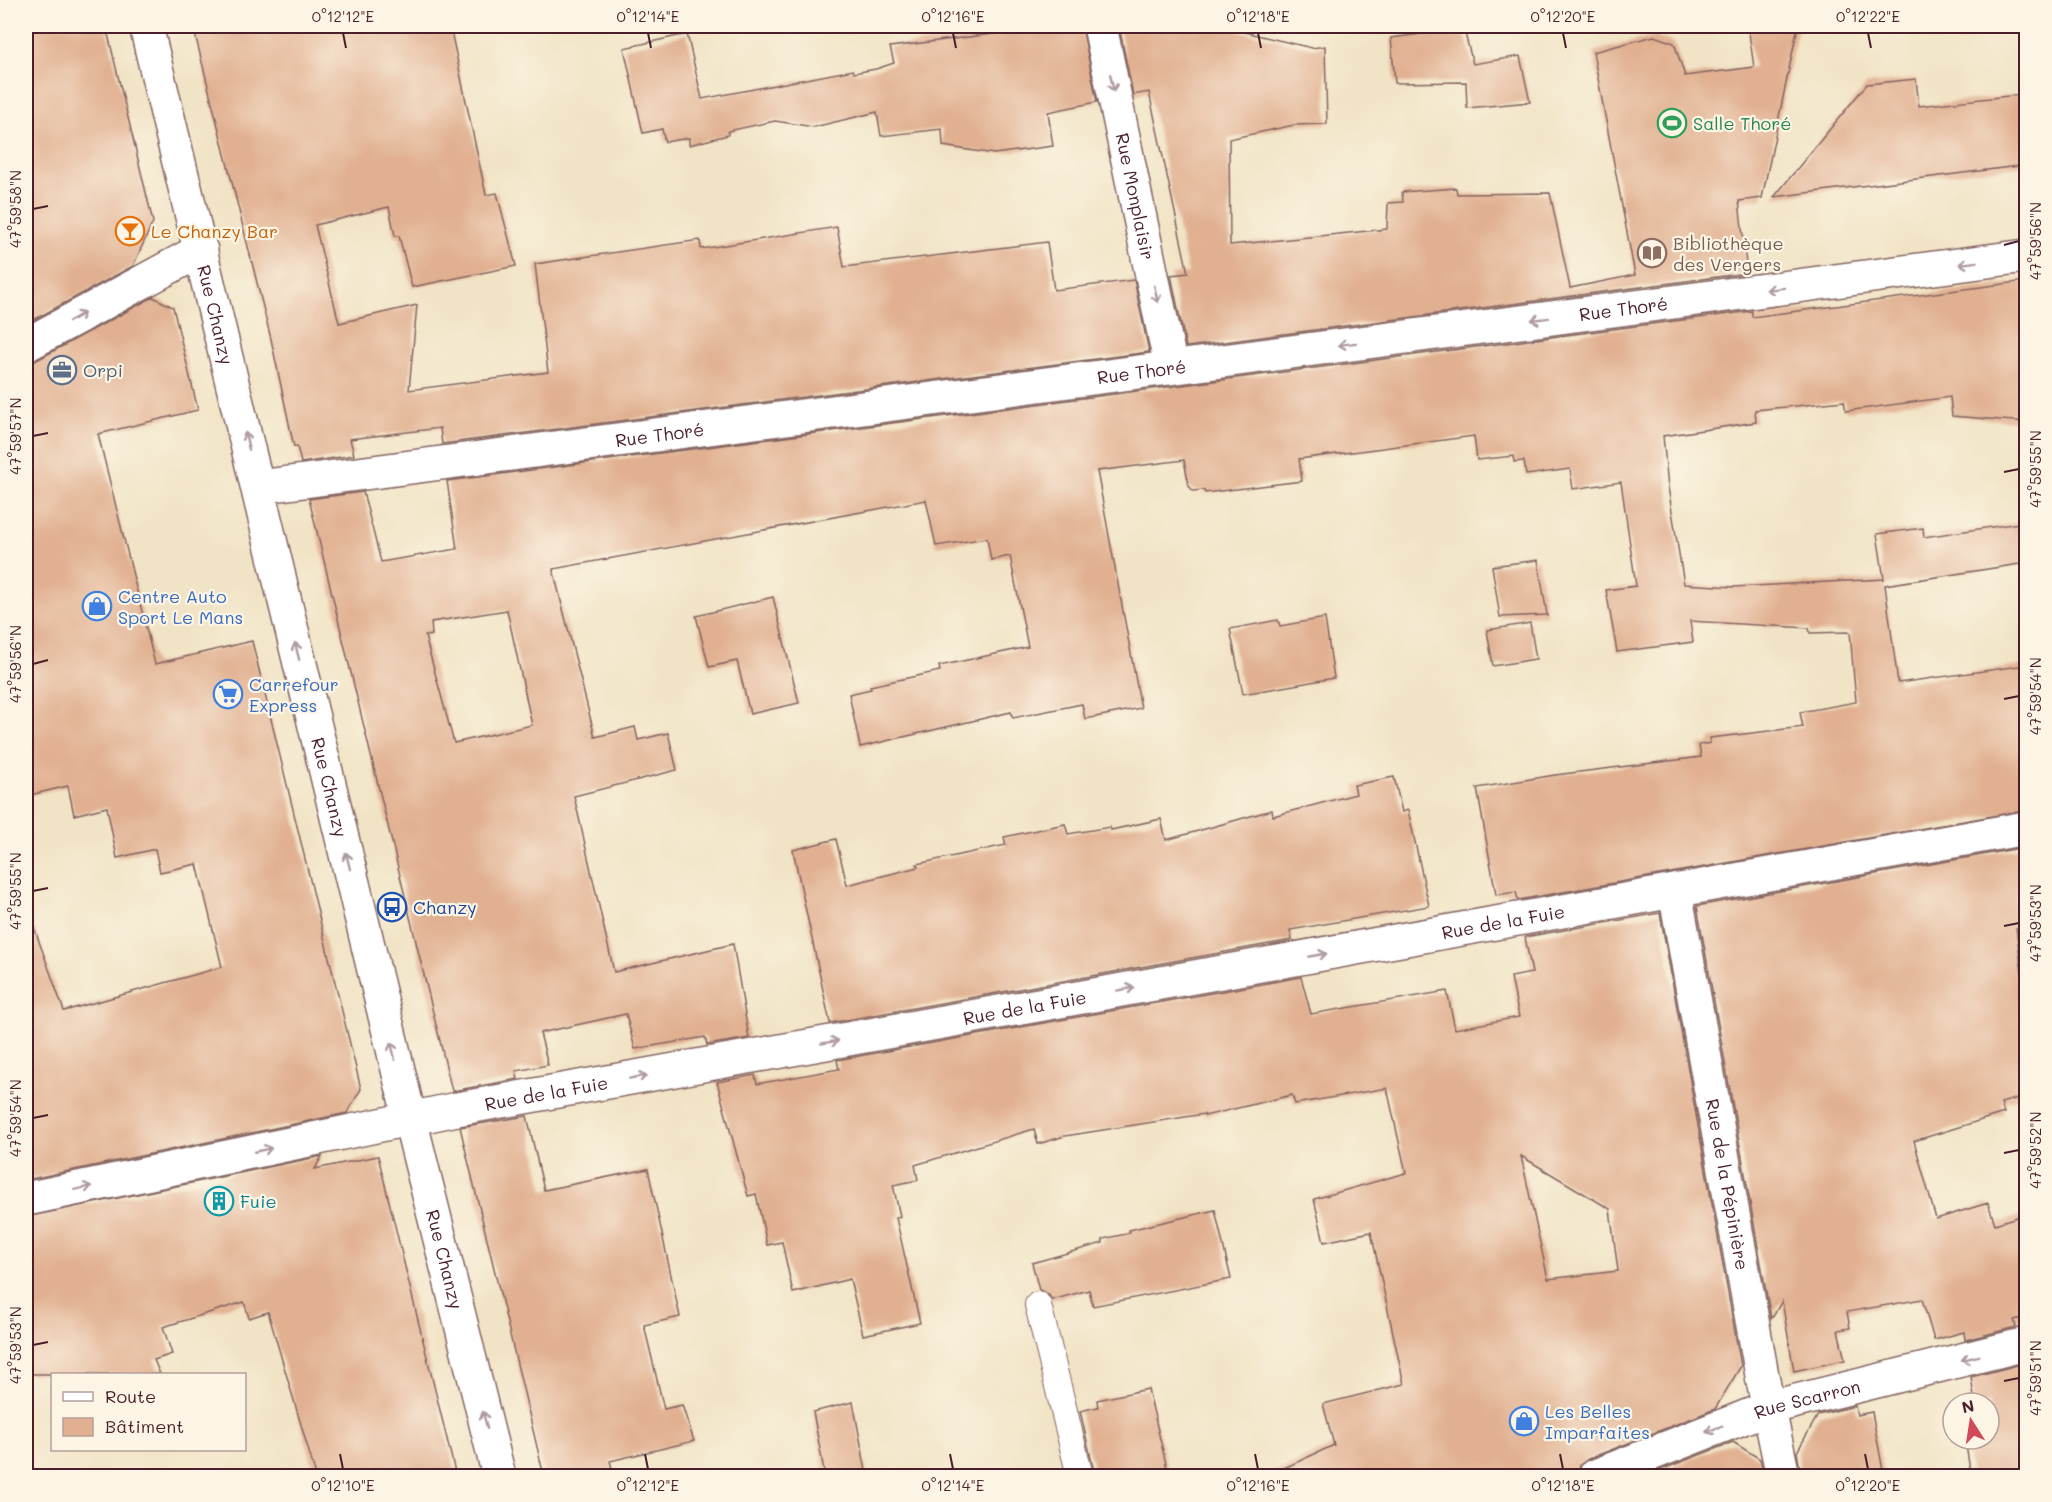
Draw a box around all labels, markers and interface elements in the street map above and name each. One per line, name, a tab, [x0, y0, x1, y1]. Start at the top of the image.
text: 0°12'12"E	[312, 6, 375, 26]
text: 0°12'14"E	[617, 6, 680, 26]
text: 0°12'16"E	[921, 6, 985, 26]
text: 0°12'18"E	[1226, 6, 1290, 26]
text: 0°12'20"E	[1531, 6, 1596, 26]
text: 0°12'22"E	[1836, 6, 1900, 26]
one-way arrow	[1107, 72, 1118, 92]
sports icon: Salle Thoré	[1656, 107, 1688, 139]
place label: Salle Thoré	[1693, 111, 1791, 135]
street label: Rue Monplaisir	[1111, 131, 1160, 262]
text: 47°59'58"N	[5, 170, 25, 248]
text: 47°59'56"N	[2025, 202, 2045, 280]
bar icon: Le Chanzy Bar	[114, 215, 146, 247]
place label: Le Chanzy Bar	[151, 219, 278, 243]
place label: Bibliothèque des Vergers	[1673, 231, 1784, 276]
library icon: Bibliothèque des Vergers	[1636, 237, 1668, 269]
one-way arrow	[1959, 258, 1979, 269]
street label: Rue Chanzy	[192, 262, 239, 367]
one-way arrow	[1766, 283, 1786, 294]
one-way arrow	[1151, 284, 1162, 303]
street label: Rue Thoré	[1578, 291, 1669, 326]
one-way arrow	[68, 311, 85, 323]
one-way arrow	[1531, 314, 1550, 325]
one-way arrow	[1337, 339, 1357, 350]
office icon: Orpi	[46, 354, 78, 386]
street label: Rue Thoré	[1096, 354, 1187, 389]
place label: Orpi	[83, 358, 123, 382]
text: 47°59'57"N	[5, 397, 25, 475]
street label: Rue Thoré	[614, 417, 705, 452]
text: 47°59'55"N	[2025, 430, 2045, 508]
one-way arrow	[240, 432, 252, 451]
place label: Centre Auto Sport Le Mans	[118, 584, 243, 629]
shop icon: Centre Auto Sport Le Mans	[81, 590, 113, 622]
text: 47°59'56"N	[5, 625, 25, 703]
one-way arrow	[291, 642, 303, 661]
text: 47°59'54"N	[2025, 657, 2045, 735]
place label: Carrefour Express	[249, 672, 339, 717]
supermarket icon: Carrefour Express	[212, 678, 244, 710]
street label: Rue Chanzy	[306, 735, 353, 840]
text: 47°59'55"N	[5, 852, 25, 930]
one-way arrow	[341, 852, 353, 871]
text: 47°59'53"N	[2025, 884, 2045, 962]
bus stop icon: Chanzy	[376, 891, 408, 923]
place label: Chanzy	[413, 895, 477, 919]
street label: Rue de la Fuie	[1440, 899, 1567, 944]
one-way arrow	[1307, 949, 1327, 960]
one-way arrow	[1115, 983, 1135, 994]
street label: Rue de la Fuie	[961, 985, 1088, 1030]
one-way arrow	[820, 1036, 840, 1047]
one-way arrow	[387, 1041, 399, 1060]
street label: Rue de la Fuie	[483, 1070, 610, 1116]
one-way arrow	[628, 1071, 648, 1082]
text: 47°59'54"N	[5, 1079, 25, 1157]
street label: Rue de la Pépinière	[1701, 1097, 1755, 1272]
text: 47°59'52"N	[2025, 1111, 2045, 1189]
one-way arrow	[253, 1144, 272, 1156]
one-way arrow	[73, 1182, 92, 1193]
building icon: Fuie	[203, 1185, 235, 1217]
place label: Fuie	[240, 1189, 277, 1213]
street label: Rue Chanzy	[421, 1207, 469, 1312]
text: 47°59'53"N	[5, 1306, 25, 1384]
text: 47°59'51"N	[2025, 1340, 2045, 1416]
one-way arrow	[1961, 1353, 1980, 1365]
legend	[51, 1373, 246, 1451]
street label: Rue Scarron	[1750, 1374, 1863, 1424]
text: Route	[105, 1384, 156, 1408]
north arrow	[1941, 1391, 2001, 1451]
text: N	[1960, 1394, 1976, 1417]
place label: Les Belles Imparfaites	[1545, 1399, 1650, 1444]
shop icon: Les Belles Imparfaites	[1508, 1405, 1540, 1437]
one-way arrow	[479, 1411, 491, 1430]
text: Bâtiment	[105, 1414, 184, 1438]
one-way arrow	[1705, 1424, 1724, 1435]
text: 0°12'10"E	[311, 1475, 375, 1495]
text: 0°12'12"E	[617, 1475, 680, 1495]
text: 0°12'14"E	[922, 1475, 985, 1495]
text: 0°12'16"E	[1226, 1475, 1290, 1495]
text: 0°12'18"E	[1531, 1475, 1595, 1495]
text: 0°12'20"E	[1836, 1475, 1901, 1495]

